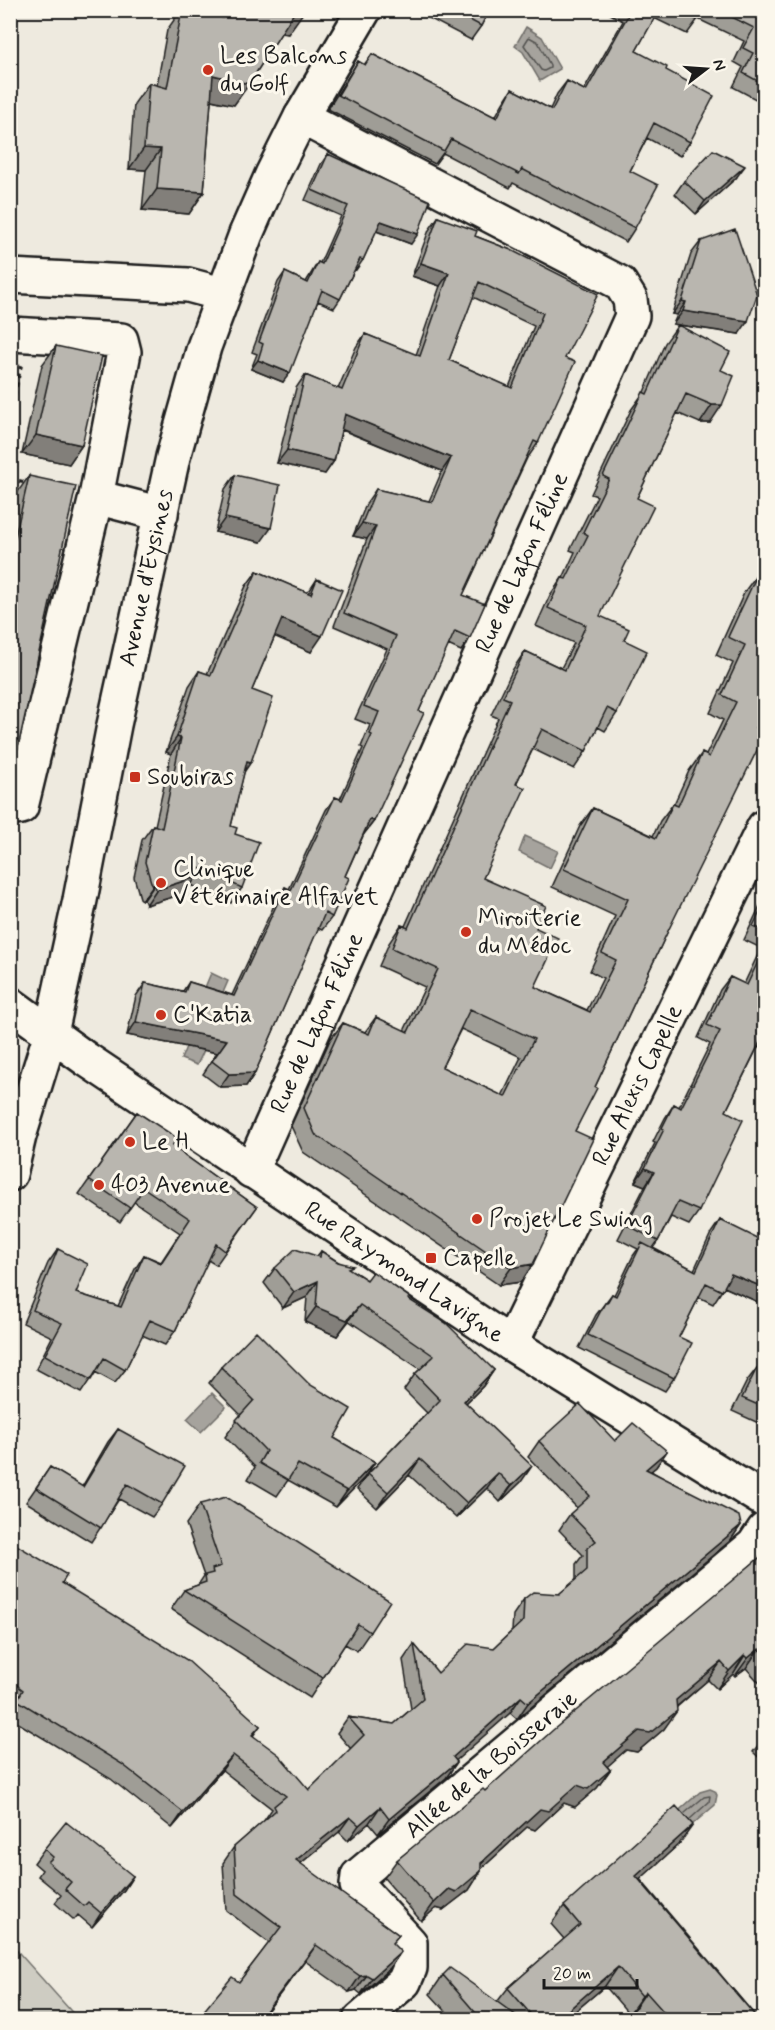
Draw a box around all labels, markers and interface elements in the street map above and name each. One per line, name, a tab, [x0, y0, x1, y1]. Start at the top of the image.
north arrow	[676, 39, 736, 99]
place label: Les Balcons du Golf	[220, 41, 347, 100]
text: N	[707, 57, 731, 73]
marker: Les Balcons du Golf	[201, 63, 215, 77]
street label: Rue de Lafon Féline	[468, 467, 576, 658]
street label: Avenue d'Eysines	[112, 486, 181, 669]
place label: Soubiras	[147, 762, 234, 793]
marker: Soubiras	[128, 770, 142, 784]
place label: Clinique Vétérinaire Alfavet	[173, 854, 379, 913]
marker: Clinique Vétérinaire Alfavet	[154, 876, 168, 890]
place label: Miroiterie du Médoc	[478, 903, 581, 962]
marker: Miroiterie du Médoc	[459, 925, 473, 939]
street label: Rue de Lafon Féline	[263, 928, 371, 1118]
street label: Rue Alexis Capelle	[585, 999, 690, 1171]
place label: C'Katia	[173, 1000, 252, 1031]
marker: C'Katia	[154, 1008, 168, 1022]
place label: Le H	[142, 1127, 188, 1158]
marker: Le H	[123, 1135, 137, 1149]
place label: 403 Avenue	[111, 1170, 230, 1201]
marker: 403 Avenue	[92, 1178, 106, 1192]
street label: Rue Raymond Lavigne	[298, 1194, 510, 1351]
place label: Projet Le Swing	[489, 1204, 653, 1235]
marker: Projet Le Swing	[470, 1212, 484, 1226]
place label: Capelle	[443, 1243, 516, 1274]
marker: Capelle	[424, 1251, 438, 1265]
street label: Allée de la Boisseraie	[399, 1683, 584, 1846]
scale bar	[544, 1952, 637, 1990]
text: 20 m	[553, 1962, 591, 1986]

